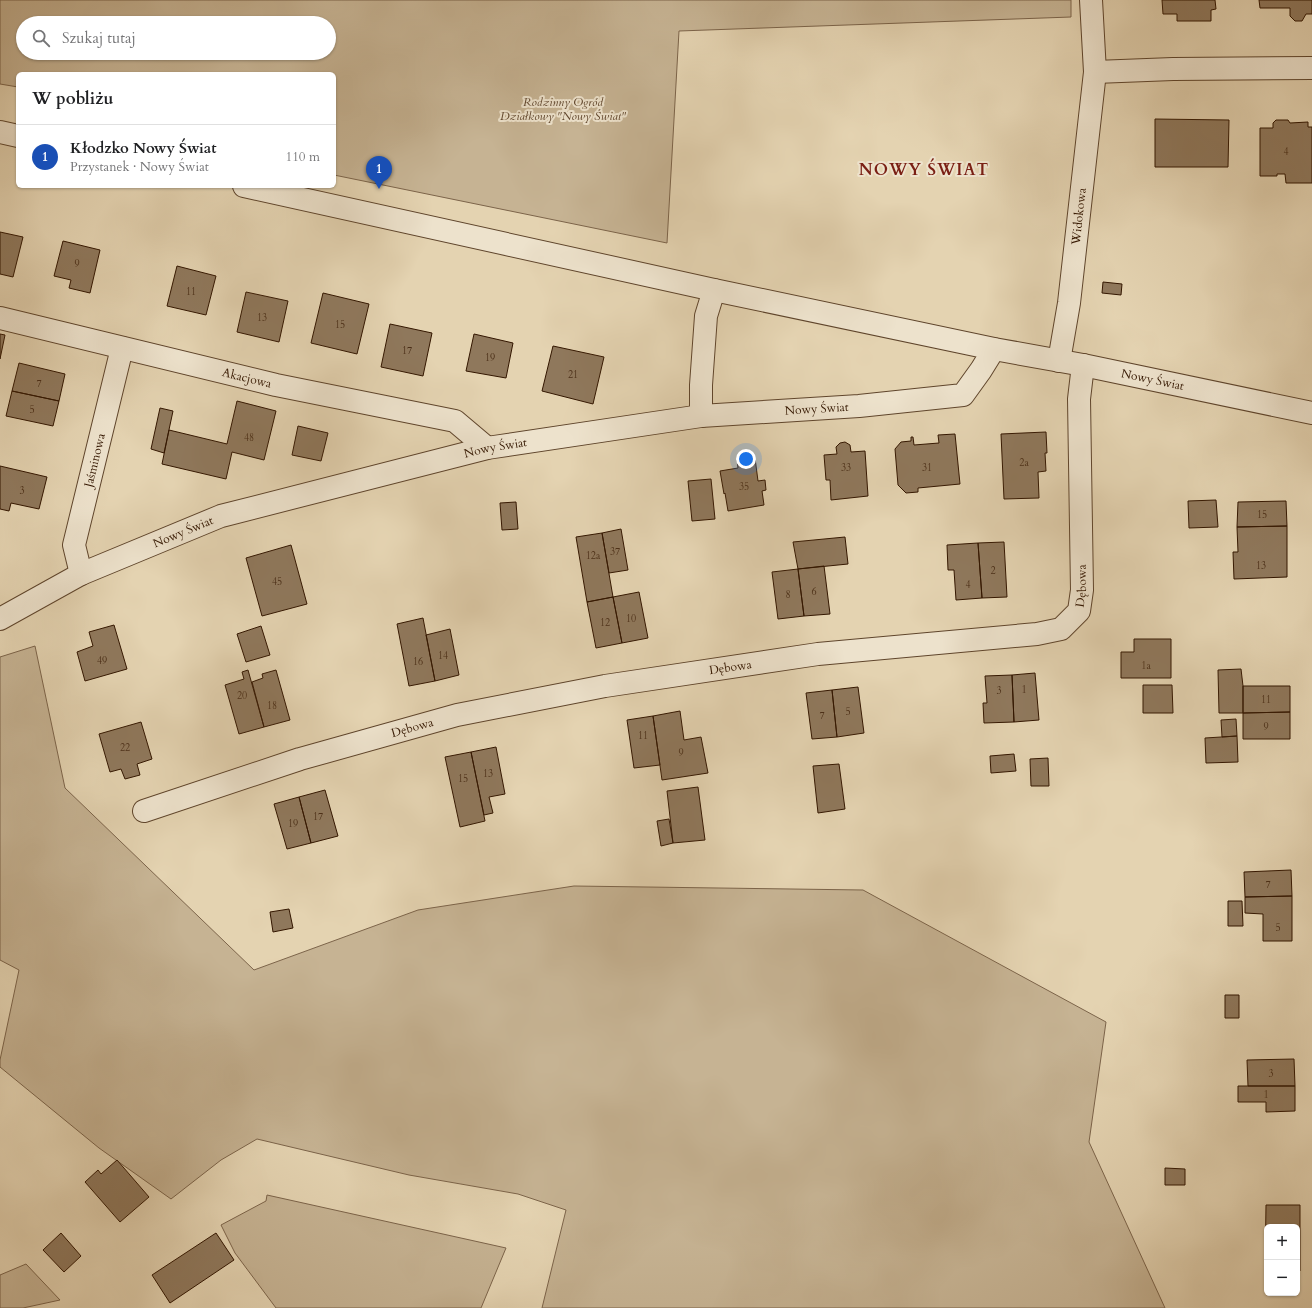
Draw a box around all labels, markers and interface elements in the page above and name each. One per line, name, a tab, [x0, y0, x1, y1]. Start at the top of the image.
search box	[16, 16, 336, 60]
icon: search	[30, 27, 52, 49]
text: Szukaj tutaj	[62, 28, 136, 48]
text: W pobliżu	[32, 87, 113, 110]
park label: Rodzinny Ogród Działkowy "Nowy Świat"	[500, 94, 626, 124]
text: Kłodzko Nowy Świat	[70, 138, 216, 158]
house number: 4	[1283, 145, 1289, 159]
text: 1	[42, 148, 48, 166]
text: 110 m	[286, 148, 320, 166]
pin: 1	[366, 156, 392, 189]
text: Przystanek · Nowy Świat	[70, 158, 209, 176]
district label: NOWY ŚWIAT	[859, 158, 989, 181]
street label: Widokowa	[1067, 186, 1090, 247]
house number: 9	[74, 257, 80, 271]
house number: 11	[186, 285, 196, 299]
house number: 13	[257, 311, 267, 325]
house number: 15	[335, 318, 345, 332]
house number: 17	[402, 344, 412, 358]
house number: 19	[485, 351, 495, 365]
street label: Akacjowa	[220, 364, 274, 392]
street label: Nowy Świat	[1120, 365, 1186, 394]
house number: 21	[568, 368, 578, 382]
house number: 7	[36, 377, 42, 391]
street label: Nowy Świat	[784, 399, 849, 419]
house number: 5	[29, 403, 35, 417]
street label: Jaśminowa	[80, 431, 109, 491]
house number: 48	[244, 431, 254, 445]
street label: Nowy Świat	[462, 434, 528, 462]
your location	[736, 449, 756, 469]
house number: 2a	[1019, 456, 1029, 470]
house number: 33	[841, 461, 851, 475]
house number: 31	[922, 461, 932, 475]
house number: 35	[739, 480, 749, 494]
house number: 3	[19, 484, 25, 498]
house number: 15	[1257, 508, 1267, 522]
street label: Nowy Świat	[150, 512, 216, 551]
house number: 37	[610, 545, 620, 559]
house number: 12a	[586, 549, 601, 563]
house number: 13	[1256, 559, 1266, 573]
street label: Dębowa	[1072, 563, 1090, 608]
house number: 2	[990, 564, 996, 578]
house number: 45	[272, 575, 282, 589]
house number: 4	[965, 578, 971, 592]
house number: 6	[811, 585, 817, 599]
house number: 8	[785, 588, 791, 602]
house number: 10	[626, 612, 636, 626]
house number: 12	[600, 616, 610, 630]
house number: 14	[438, 649, 448, 663]
house number: 49	[97, 654, 107, 668]
house number: 16	[413, 655, 423, 669]
street label: Dębowa	[708, 656, 754, 678]
house number: 1a	[1141, 659, 1151, 673]
house number: 1	[1021, 683, 1027, 697]
house number: 3	[996, 684, 1002, 698]
house number: 20	[237, 689, 247, 703]
house number: 11	[1261, 693, 1271, 707]
house number: 18	[267, 699, 277, 713]
house number: 5	[845, 705, 851, 719]
house number: 7	[819, 709, 825, 723]
street label: Dębowa	[389, 714, 436, 741]
house number: 9	[1263, 720, 1269, 734]
house number: 11	[638, 729, 648, 743]
house number: 22	[120, 741, 130, 755]
house number: 9	[678, 746, 684, 760]
house number: 13	[483, 767, 493, 781]
house number: 15	[458, 772, 468, 786]
house number: 17	[313, 810, 323, 824]
house number: 19	[288, 817, 298, 831]
house number: 7	[1265, 878, 1271, 892]
house number: 5	[1275, 921, 1281, 935]
house number: 3	[1268, 1067, 1274, 1081]
house number: 1	[1263, 1088, 1269, 1102]
map controls	[1264, 1224, 1300, 1296]
button: +	[1264, 1224, 1300, 1260]
button: −	[1264, 1260, 1300, 1296]

